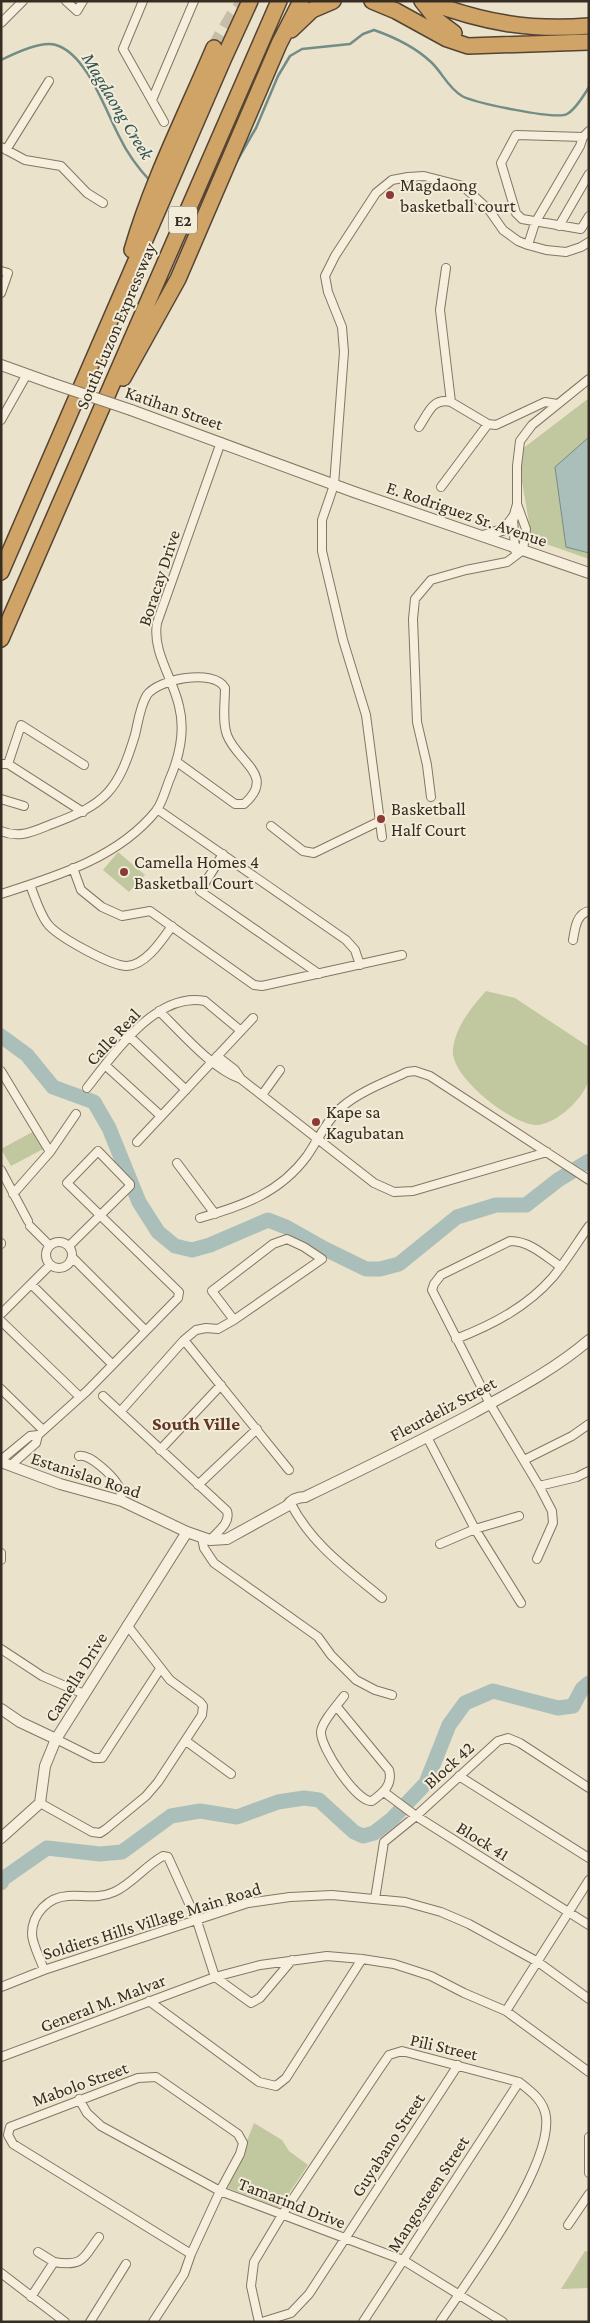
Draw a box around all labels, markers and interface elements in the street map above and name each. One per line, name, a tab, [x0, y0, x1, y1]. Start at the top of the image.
water label: Magdaong Creek	[77, 48, 158, 164]
place label: Magdaong basketball court	[400, 175, 517, 216]
marker: Magdaong basketball court	[384, 189, 396, 201]
road number: E2	[169, 206, 197, 234]
street label: South Luzon Expressway	[72, 239, 160, 412]
street label: Katihan Street	[122, 382, 227, 434]
street label: E. Rodriguez Sr. Avenue	[384, 477, 550, 551]
street label: Boracay Drive	[134, 527, 184, 628]
place label: Basketball Half Court	[391, 799, 467, 840]
marker: Basketball Half Court	[375, 813, 387, 825]
place label: Camella Homes 4 Basketball Court	[134, 852, 259, 893]
marker: Camella Homes 4 Basketball Court	[118, 866, 130, 878]
street label: Calle Real	[82, 1004, 144, 1070]
place label: Kape sa Kagubatan	[326, 1102, 405, 1143]
marker: Kape sa Kagubatan	[310, 1116, 322, 1128]
street label: Fleurdeliz Street	[387, 1372, 500, 1445]
district label: South Ville	[152, 1413, 240, 1434]
street label: Estanislao Road	[29, 1448, 144, 1502]
street label: Camella Drive	[41, 1629, 111, 1725]
street label: Block 42	[420, 1737, 478, 1793]
street label: Block 41	[453, 1817, 513, 1865]
street label: Soldiers Hills Village Main Road	[40, 1878, 264, 1964]
street label: General M. Malvar	[37, 1970, 169, 2036]
street label: Pili Street	[408, 2030, 481, 2065]
street label: Mabolo Street	[29, 2057, 132, 2111]
street label: Guyabano Street	[347, 2089, 429, 2200]
street label: Mangosteen Street	[383, 2131, 474, 2256]
street label: Tamarind Drive	[236, 2173, 348, 2233]

